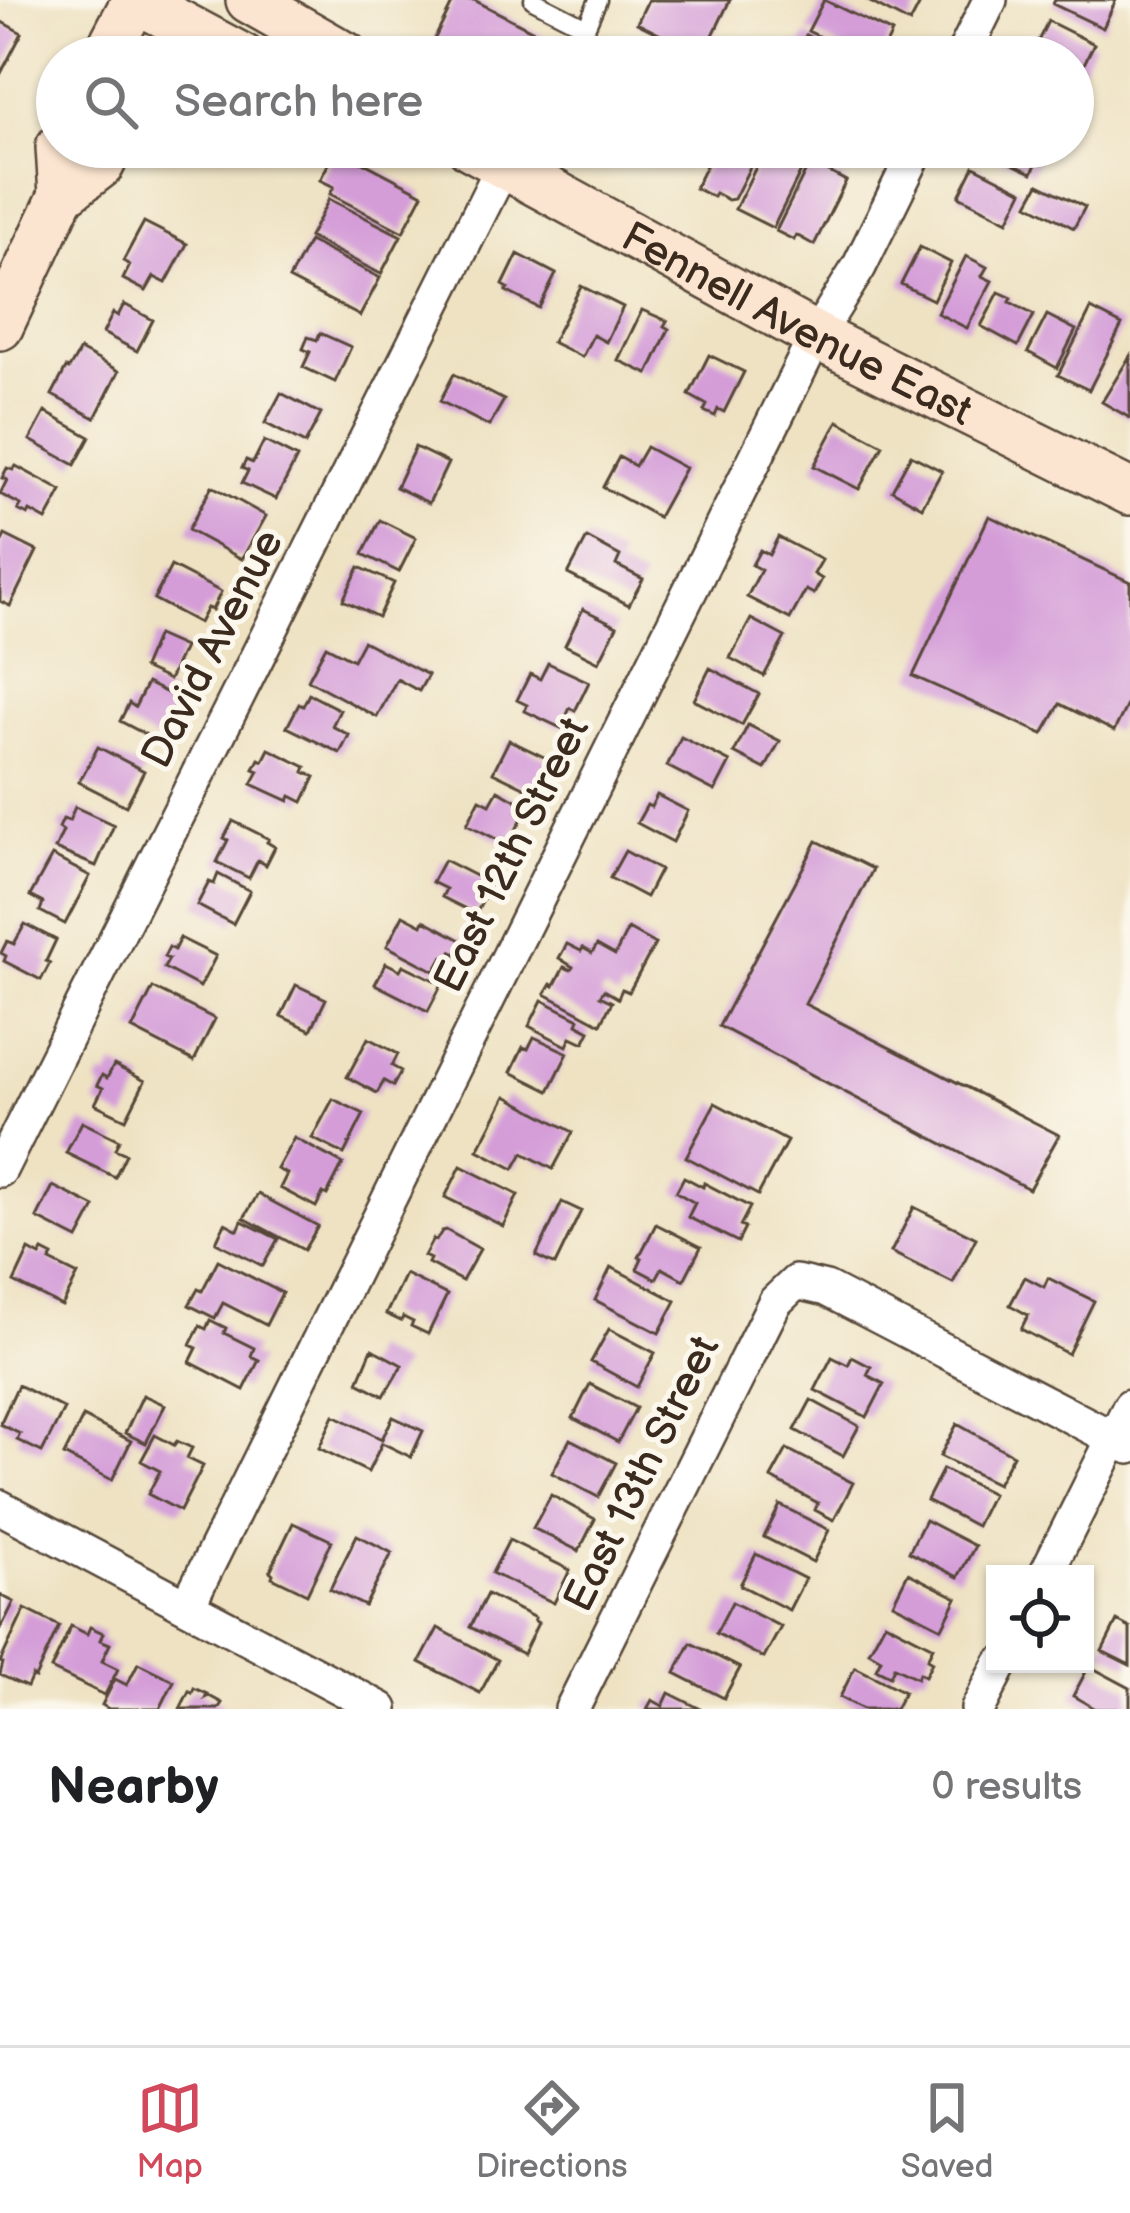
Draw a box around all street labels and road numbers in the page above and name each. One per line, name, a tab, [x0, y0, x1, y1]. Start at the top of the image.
street label: Fennell Avenue East	[613, 212, 980, 438]
street label: David Avenue	[131, 522, 295, 777]
street label: East 12th Street	[424, 709, 601, 1001]
street label: East 13th Street	[553, 1328, 731, 1620]

